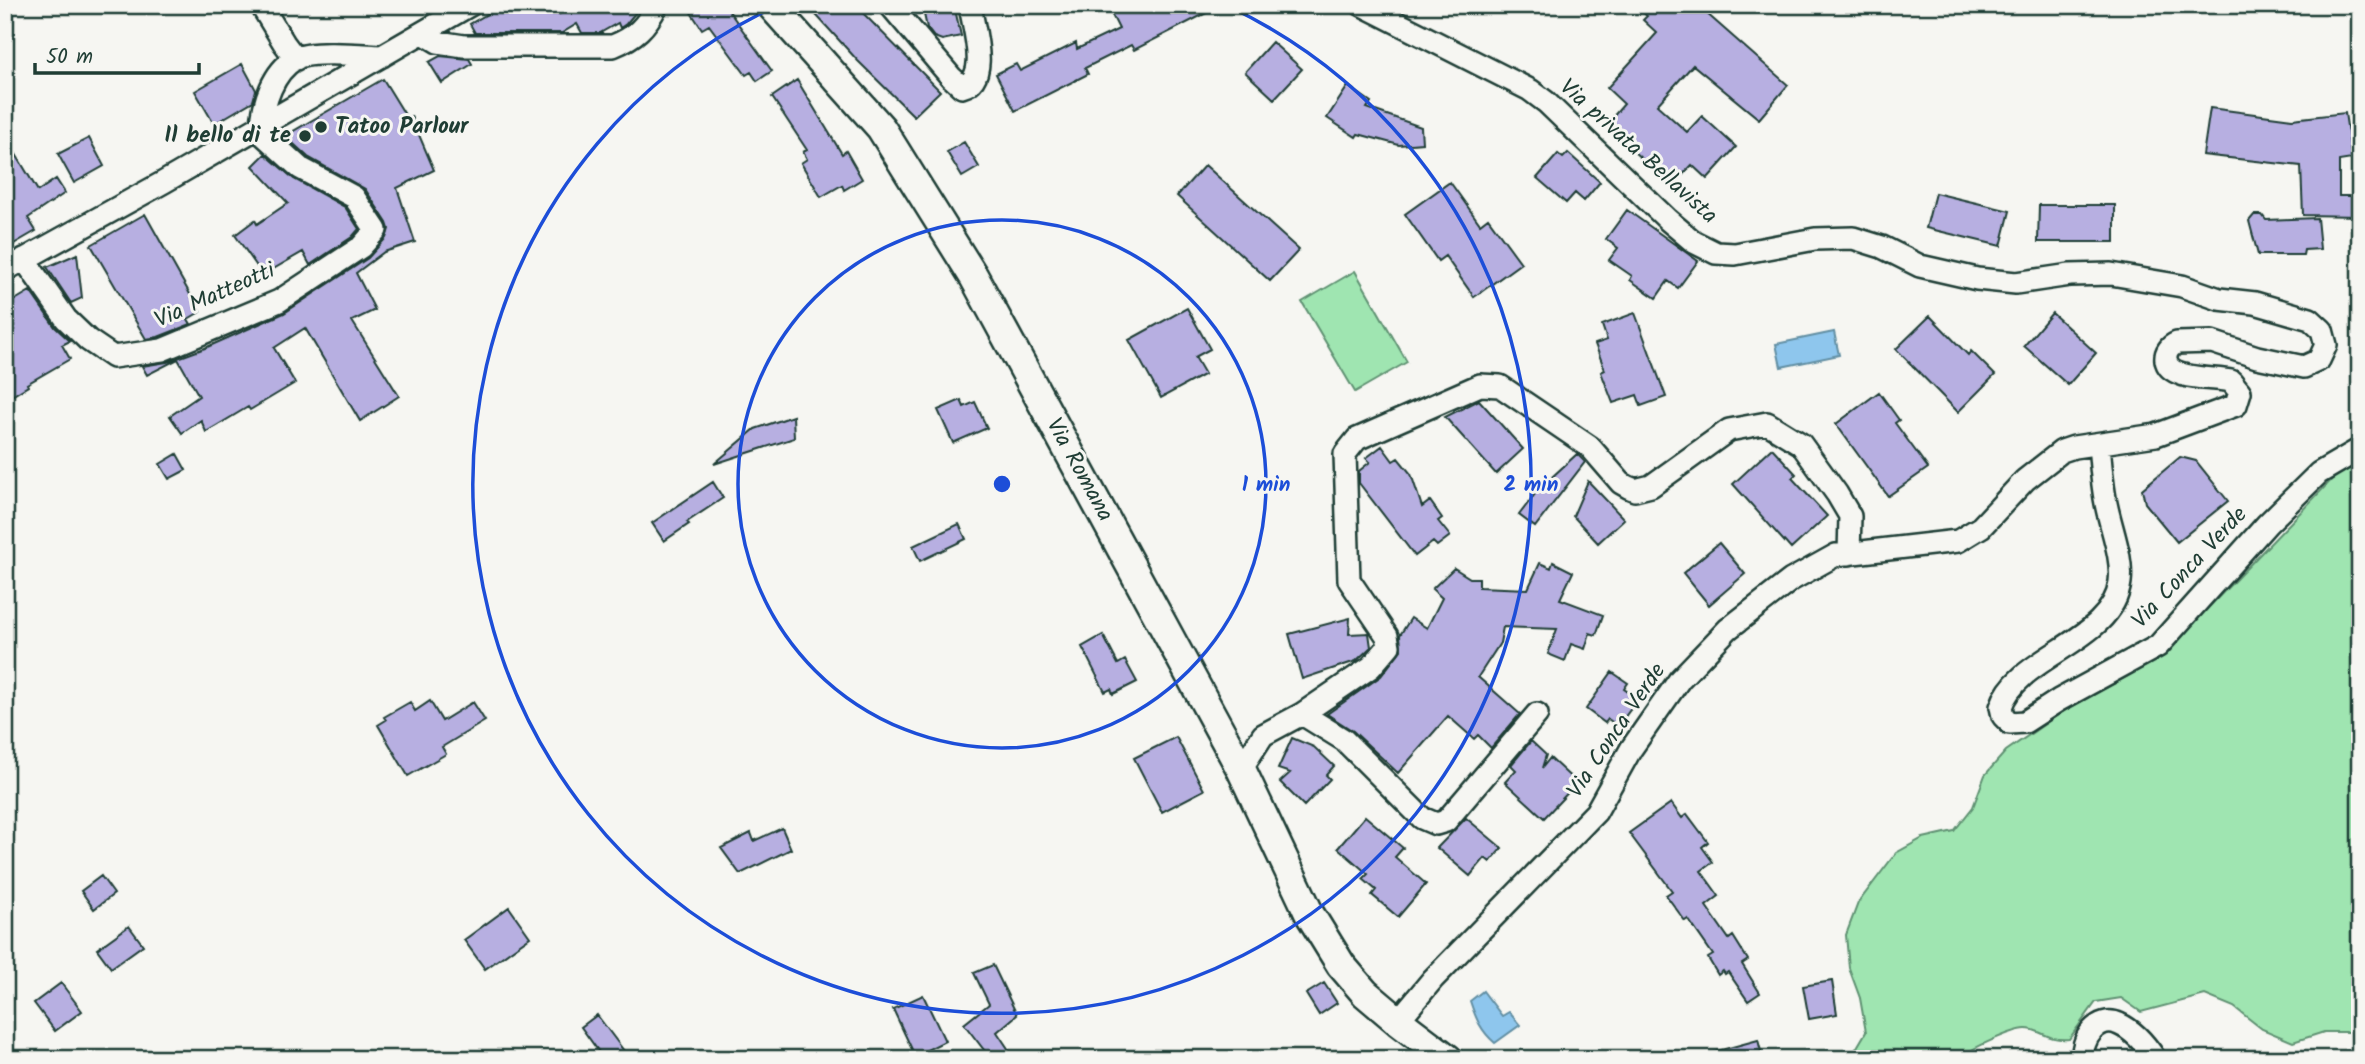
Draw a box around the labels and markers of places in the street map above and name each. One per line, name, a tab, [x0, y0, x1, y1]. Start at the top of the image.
place label: Tatoo Parlour	[335, 109, 470, 145]
place label: Il bello di te	[164, 118, 291, 154]
marker: Tatoo Parlour	[313, 119, 329, 135]
marker: Il bello di te	[297, 128, 313, 144]
centre of rings	[990, 472, 1014, 496]

